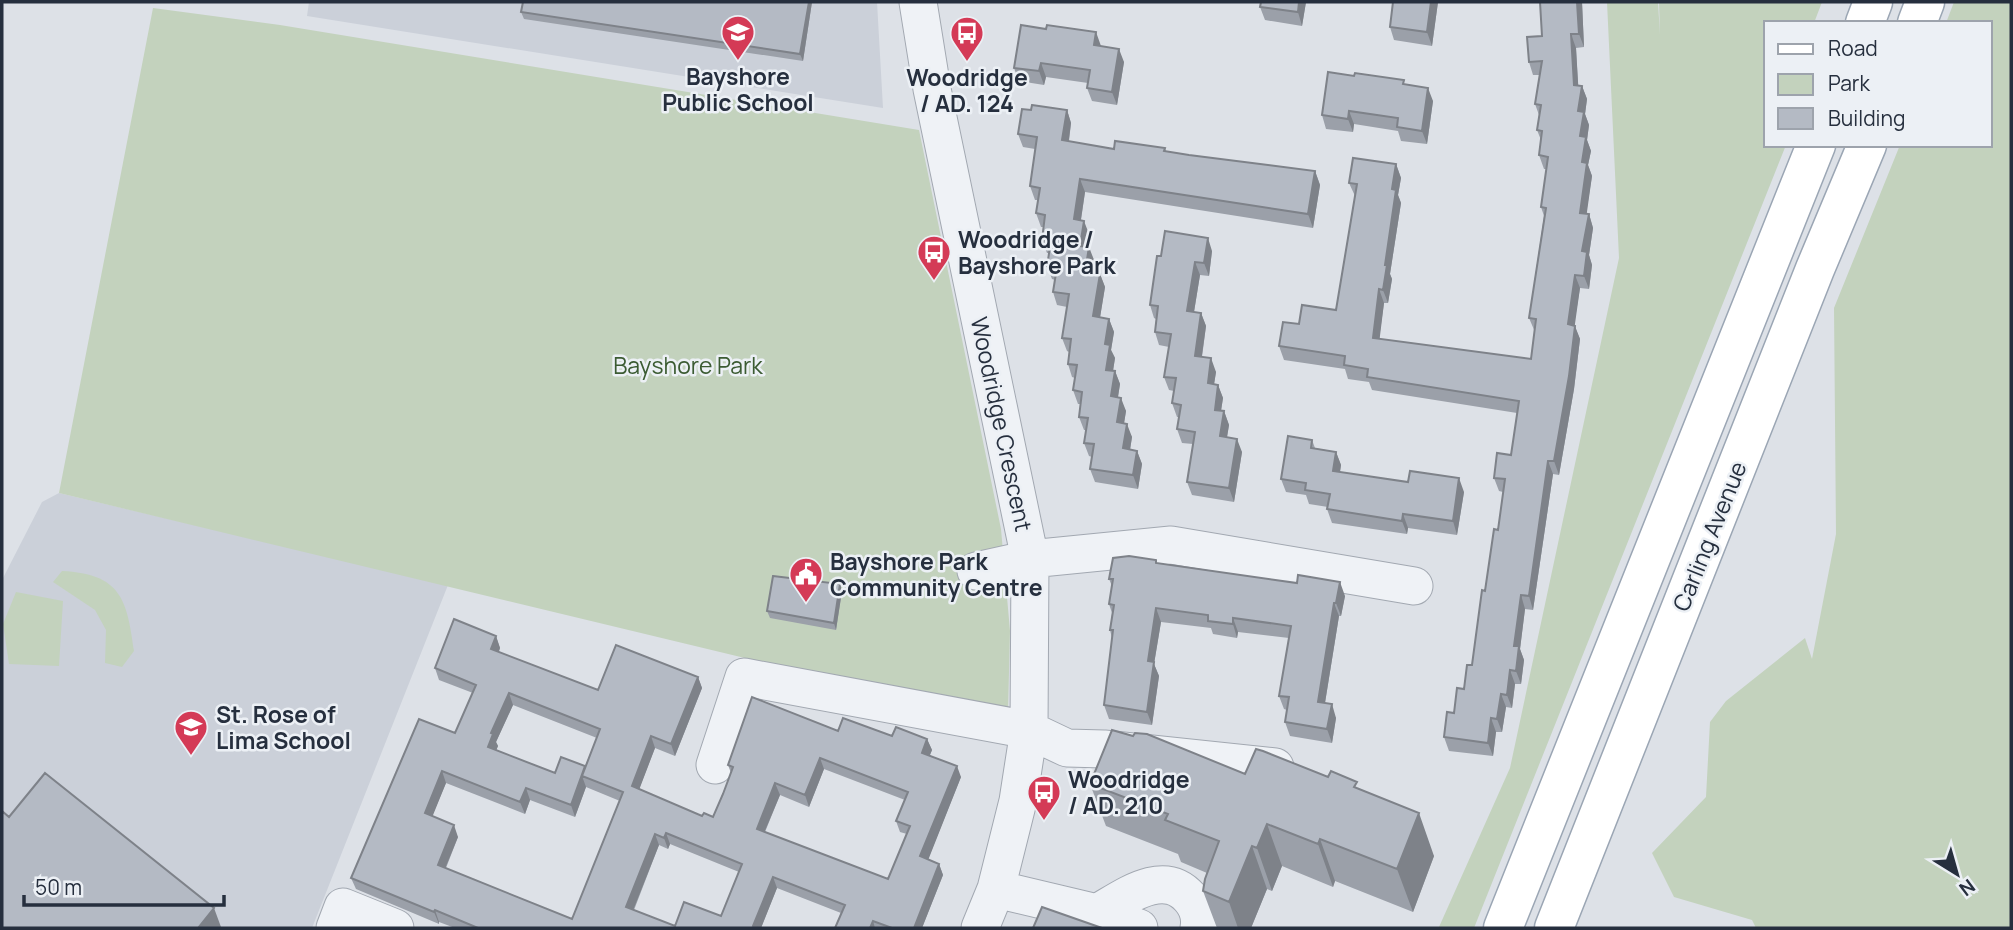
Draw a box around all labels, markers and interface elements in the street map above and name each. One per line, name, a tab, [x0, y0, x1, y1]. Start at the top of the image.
school or university icon: Bayshore Public School	[719, 13, 757, 62]
bus stop icon: Woodridge / AD. 124	[948, 14, 986, 63]
legend	[1764, 21, 1992, 147]
text: Road	[1828, 34, 1878, 62]
place label: Bayshore Public School	[662, 60, 814, 118]
place label: Woodridge / AD. 124	[906, 61, 1028, 119]
text: Park	[1828, 69, 1870, 97]
text: Building	[1828, 104, 1905, 132]
place label: Woodridge / Bayshore Park	[958, 223, 1116, 281]
bus stop icon: Woodridge / Bayshore Park	[915, 233, 953, 282]
street label: Woodridge Crescent	[964, 314, 1040, 534]
park label: Bayshore Park	[613, 349, 763, 381]
street label: Carling Avenue	[1664, 456, 1754, 616]
place label: Bayshore Park Community Centre	[830, 545, 1043, 603]
public building icon: Bayshore Park Community Centre	[787, 555, 825, 604]
place label: St. Rose of Lima School	[216, 698, 351, 756]
school or university icon: St. Rose of Lima School	[172, 708, 210, 757]
place label: Woodridge / AD. 210	[1068, 763, 1190, 821]
bus stop icon: Woodridge / AD. 210	[1025, 773, 1063, 822]
north arrow	[1922, 839, 1992, 909]
scale bar	[24, 864, 224, 908]
text: 50 m	[35, 873, 82, 901]
text: N	[1954, 873, 1981, 902]

